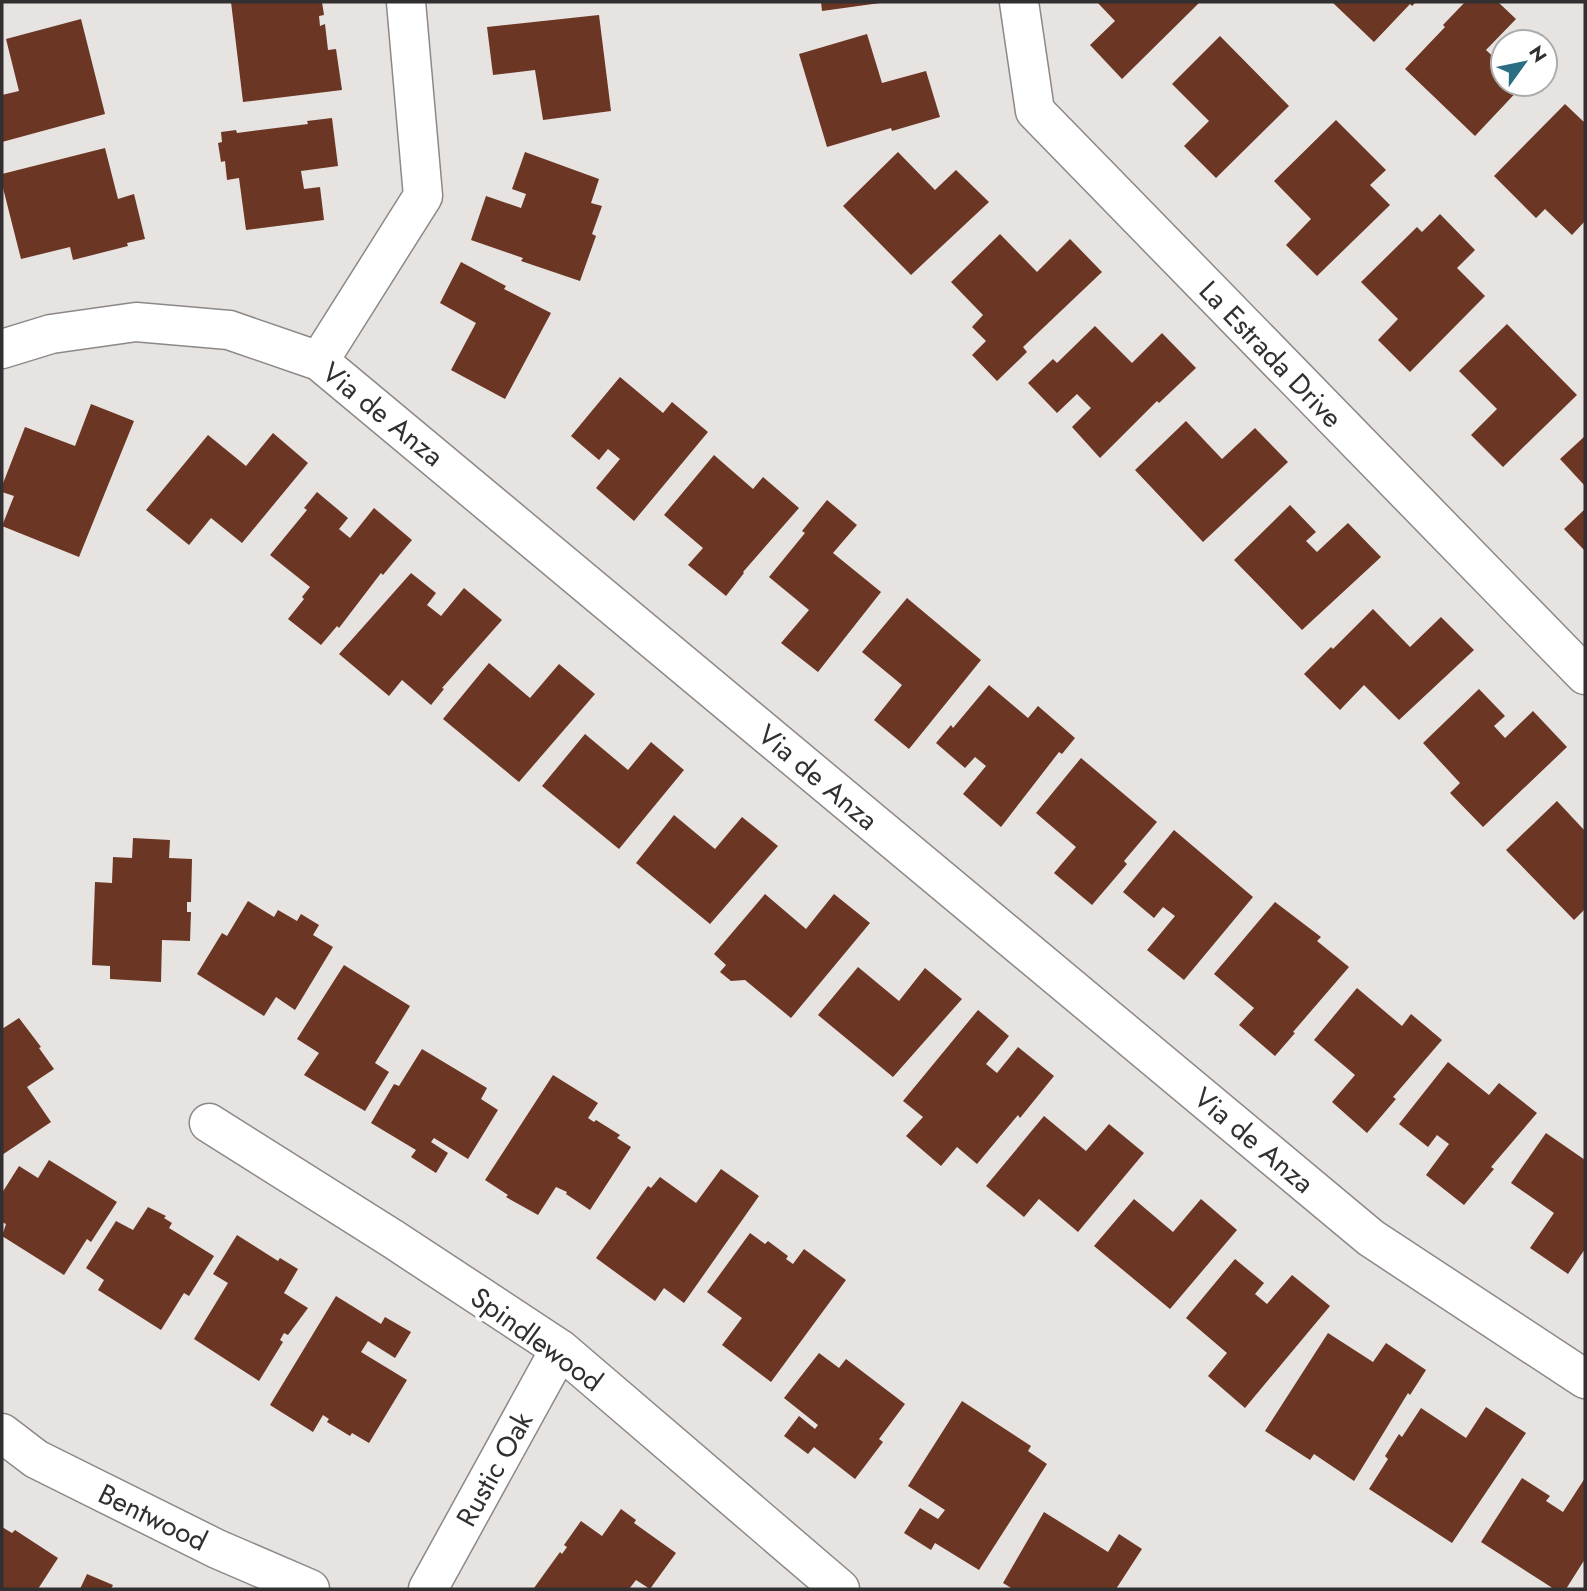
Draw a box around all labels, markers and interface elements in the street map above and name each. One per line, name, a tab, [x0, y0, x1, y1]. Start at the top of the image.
north arrow	[1489, 28, 1559, 98]
text: N	[1522, 40, 1553, 68]
street label: La Estrada Drive	[1190, 271, 1352, 437]
street label: Via de Anza	[313, 353, 452, 476]
street label: Via de Anza	[749, 715, 887, 840]
street label: Via de Anza	[1185, 1078, 1323, 1203]
street label: Spindlewood	[462, 1277, 611, 1401]
street label: Rustic Oak	[446, 1404, 543, 1534]
street label: Bentwood	[91, 1473, 214, 1561]

